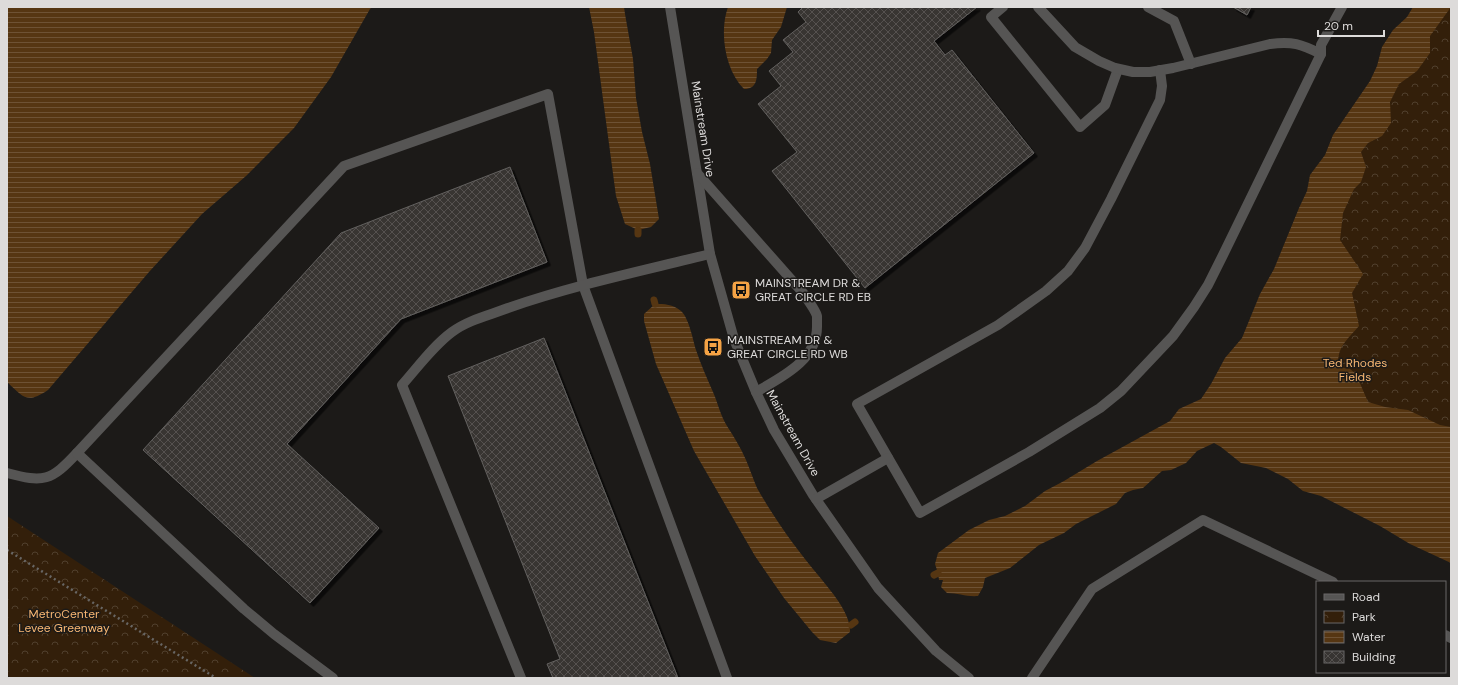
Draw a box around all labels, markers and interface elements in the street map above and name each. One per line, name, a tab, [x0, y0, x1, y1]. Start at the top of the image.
scale bar	[1318, 12, 1384, 38]
text: 20 m	[1324, 18, 1353, 34]
street label: Mainstream Drive	[688, 80, 718, 178]
place label: MAINSTREAM DR & GREAT CIRCLE RD EB	[755, 275, 871, 305]
bus stop icon: MAINSTREAM DR & GREAT CIRCLE RD EB	[730, 279, 752, 301]
place label: MAINSTREAM DR & GREAT CIRCLE RD WB	[727, 332, 848, 362]
bus stop icon: MAINSTREAM DR & GREAT CIRCLE RD WB	[702, 336, 724, 358]
park label: Ted Rhodes Fields	[1323, 355, 1387, 385]
street label: Mainstream Drive	[763, 387, 824, 479]
legend	[1316, 581, 1446, 673]
text: Road	[1352, 589, 1380, 605]
park label: MetroCenter Levee Greenway	[18, 606, 110, 636]
text: Park	[1352, 609, 1376, 625]
text: Water	[1352, 629, 1386, 645]
text: Building	[1352, 649, 1396, 665]

